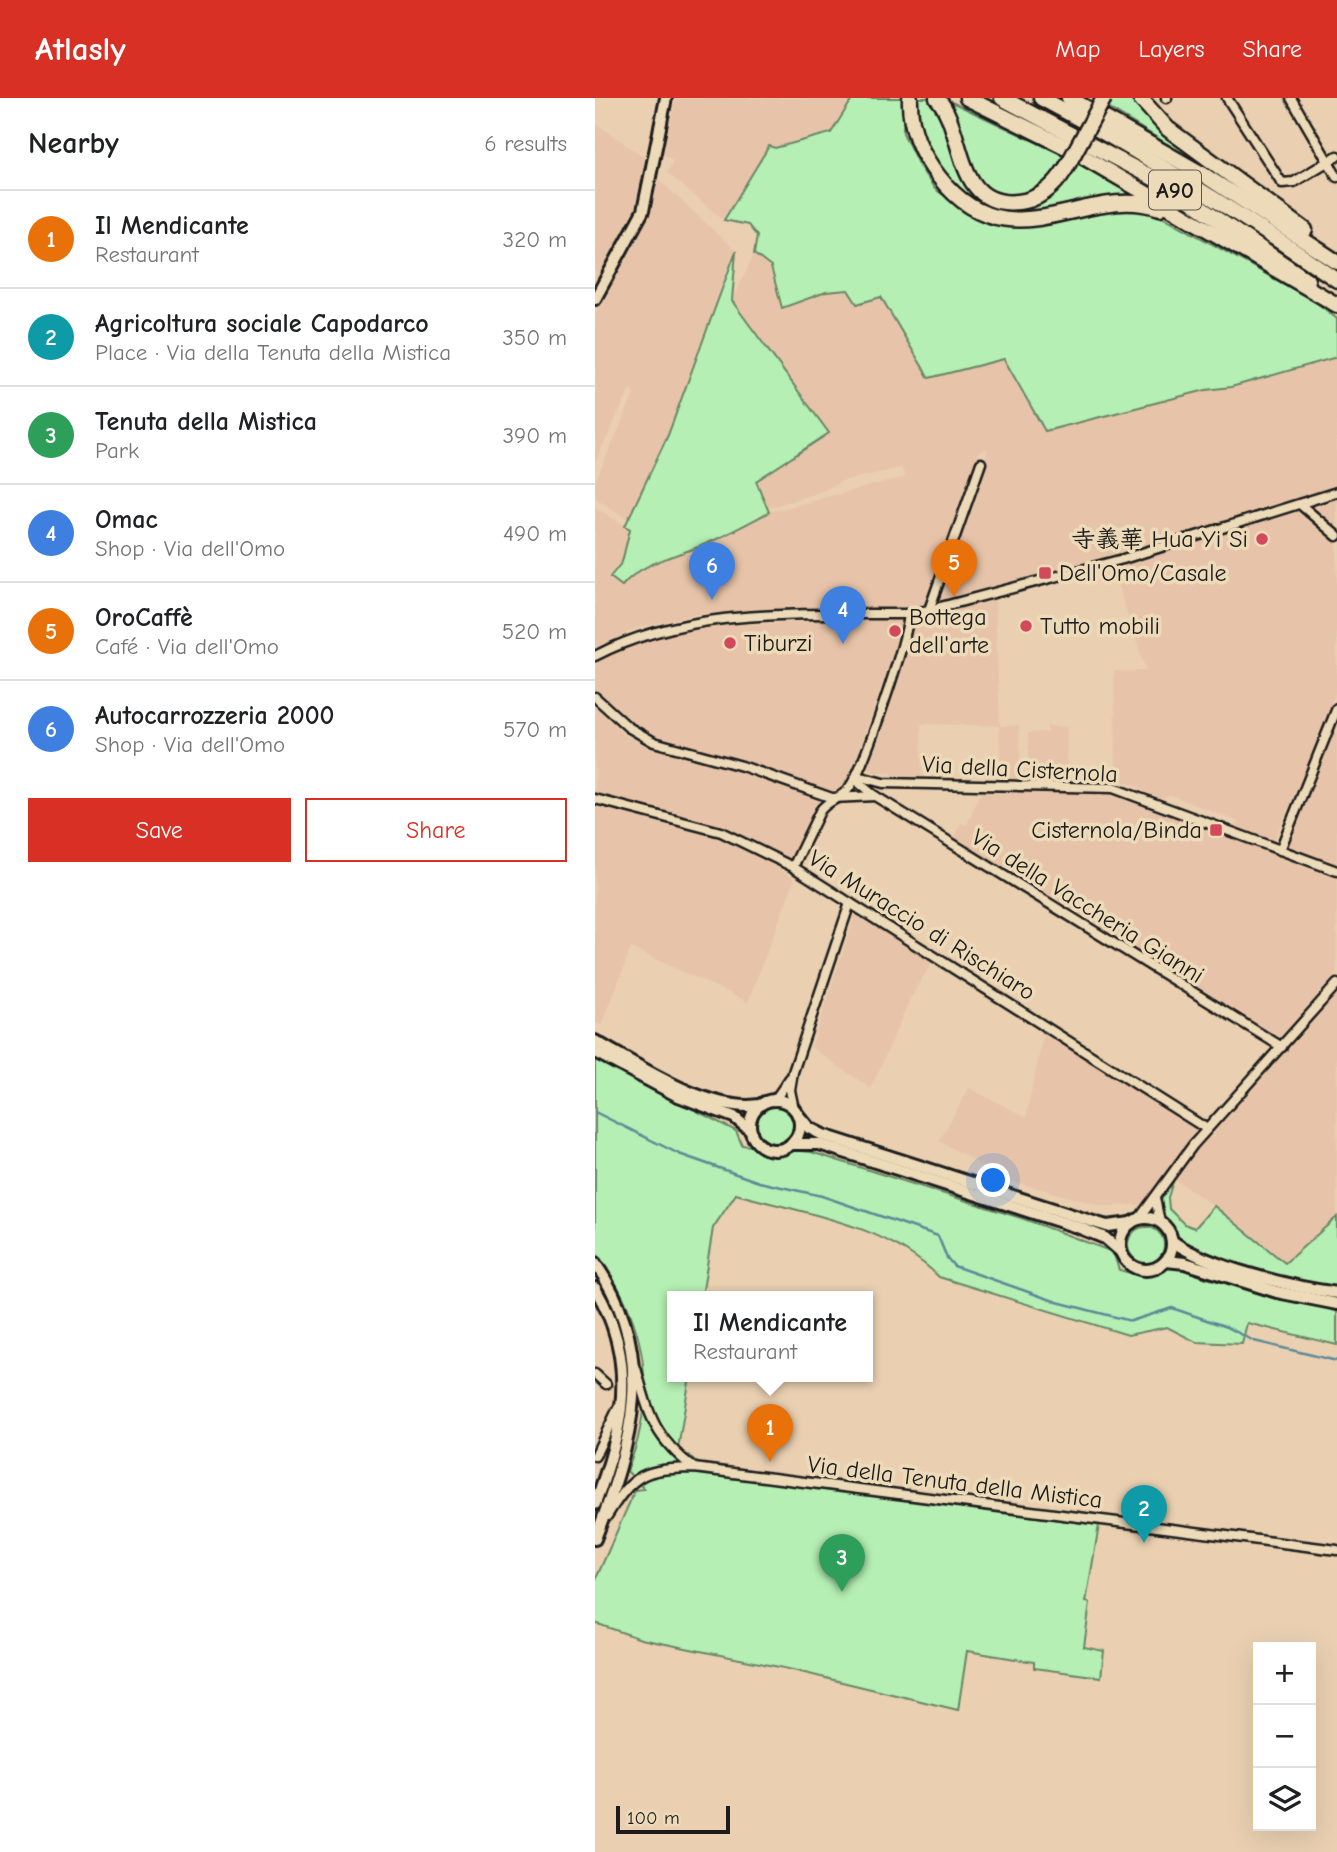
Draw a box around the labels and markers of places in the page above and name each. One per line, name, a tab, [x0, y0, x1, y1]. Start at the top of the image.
place label: 寺義華 Hua Yi Si	[1072, 525, 1248, 553]
marker: 寺義華 Hua Yi Si	[1254, 531, 1270, 547]
pin: 5	[931, 539, 977, 597]
pin: 6	[689, 542, 735, 600]
place label: Dell'Omo/Casale	[1059, 559, 1226, 587]
marker: Dell'Omo/Casale	[1037, 565, 1053, 581]
pin: 4	[820, 586, 866, 644]
place label: Bottega dell'arte	[909, 603, 989, 659]
place label: Tutto mobili	[1040, 612, 1160, 640]
marker: Tutto mobili	[1018, 618, 1034, 634]
marker: Bottega dell'arte	[887, 623, 903, 639]
place label: Tiburzi	[744, 629, 812, 657]
marker: Tiburzi	[722, 635, 738, 651]
place label: Cisternola/Binda	[1031, 816, 1202, 844]
marker: Cisternola/Binda	[1208, 822, 1224, 838]
pin: 1	[747, 1404, 793, 1462]
pin: 2	[1121, 1485, 1167, 1543]
pin: 3	[819, 1534, 865, 1592]

